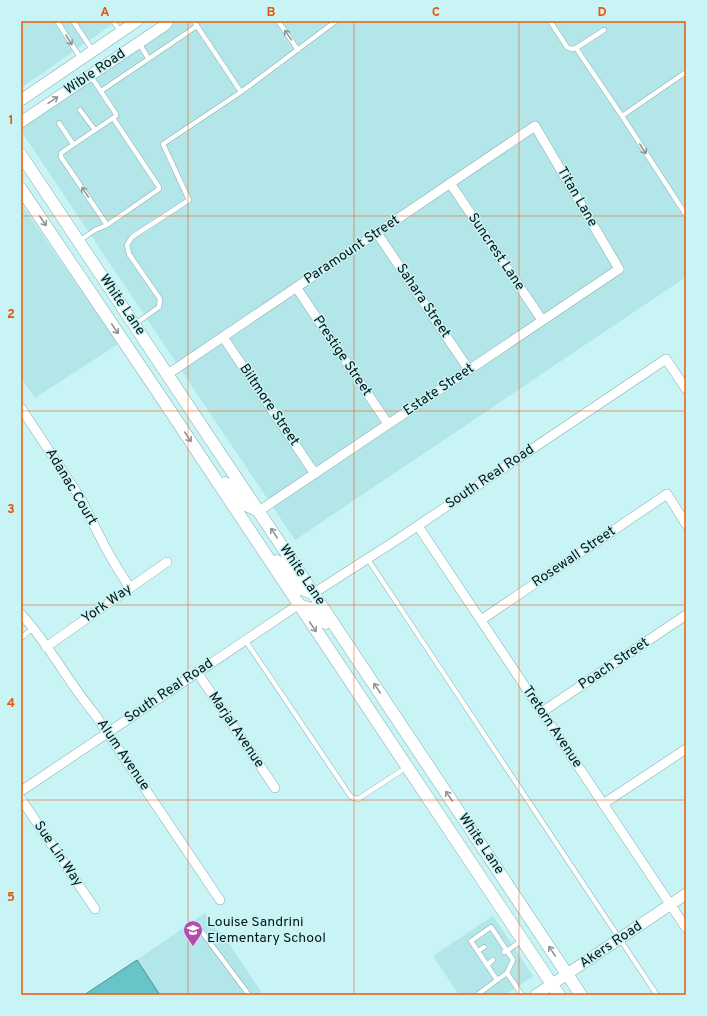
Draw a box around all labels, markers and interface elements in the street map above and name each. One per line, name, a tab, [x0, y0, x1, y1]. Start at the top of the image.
text: A	[100, 5, 110, 21]
text: B	[267, 5, 276, 21]
text: C	[432, 5, 440, 21]
text: D	[597, 5, 607, 21]
one-way arrow	[284, 30, 292, 41]
one-way arrow	[66, 34, 74, 46]
street label: Wible Road	[61, 45, 129, 99]
one-way arrow	[48, 96, 59, 104]
text: 1	[8, 113, 14, 129]
one-way arrow	[639, 143, 647, 154]
street label: Titan Lane	[553, 164, 601, 230]
one-way arrow	[81, 187, 89, 198]
street label: Suncrest Lane	[464, 210, 528, 294]
street label: Paramount Street	[301, 212, 403, 288]
one-way arrow	[39, 215, 47, 226]
street label: Sahara Street	[392, 261, 454, 341]
street label: White Lane	[95, 271, 149, 339]
text: 2	[7, 307, 15, 323]
street label: Prestige Street	[309, 312, 375, 400]
one-way arrow	[111, 323, 119, 334]
street label: Estate Street	[401, 360, 477, 420]
street label: Biltmore Street	[235, 361, 303, 449]
one-way arrow	[184, 431, 192, 442]
street label: South Real Road	[442, 441, 538, 513]
street label: Adanac Court	[41, 446, 101, 528]
text: 3	[7, 502, 15, 518]
street label: Rosewall Street	[529, 523, 619, 591]
one-way arrow	[270, 528, 278, 539]
street label: White Lane	[275, 541, 329, 609]
street label: York Way	[79, 581, 135, 627]
one-way arrow	[309, 622, 317, 633]
street label: Poach Street	[576, 634, 652, 694]
street label: South Real Road	[121, 655, 217, 727]
one-way arrow	[373, 683, 381, 694]
street label: Tretorn Avenue	[518, 683, 586, 771]
street label: Marjal Avenue	[204, 689, 268, 771]
text: 4	[7, 696, 15, 712]
street label: Alum Avenue	[93, 716, 153, 794]
one-way arrow	[445, 791, 453, 802]
street label: White Lane	[454, 810, 508, 878]
street label: Sue Lin Way	[30, 818, 86, 890]
text: 5	[7, 890, 15, 906]
place label: Louise Sandrini Elementary School	[207, 914, 326, 947]
street label: Akers Road	[576, 918, 646, 972]
school or university icon: Louise Sandrini Elementary School	[182, 919, 204, 947]
one-way arrow	[548, 946, 556, 957]

